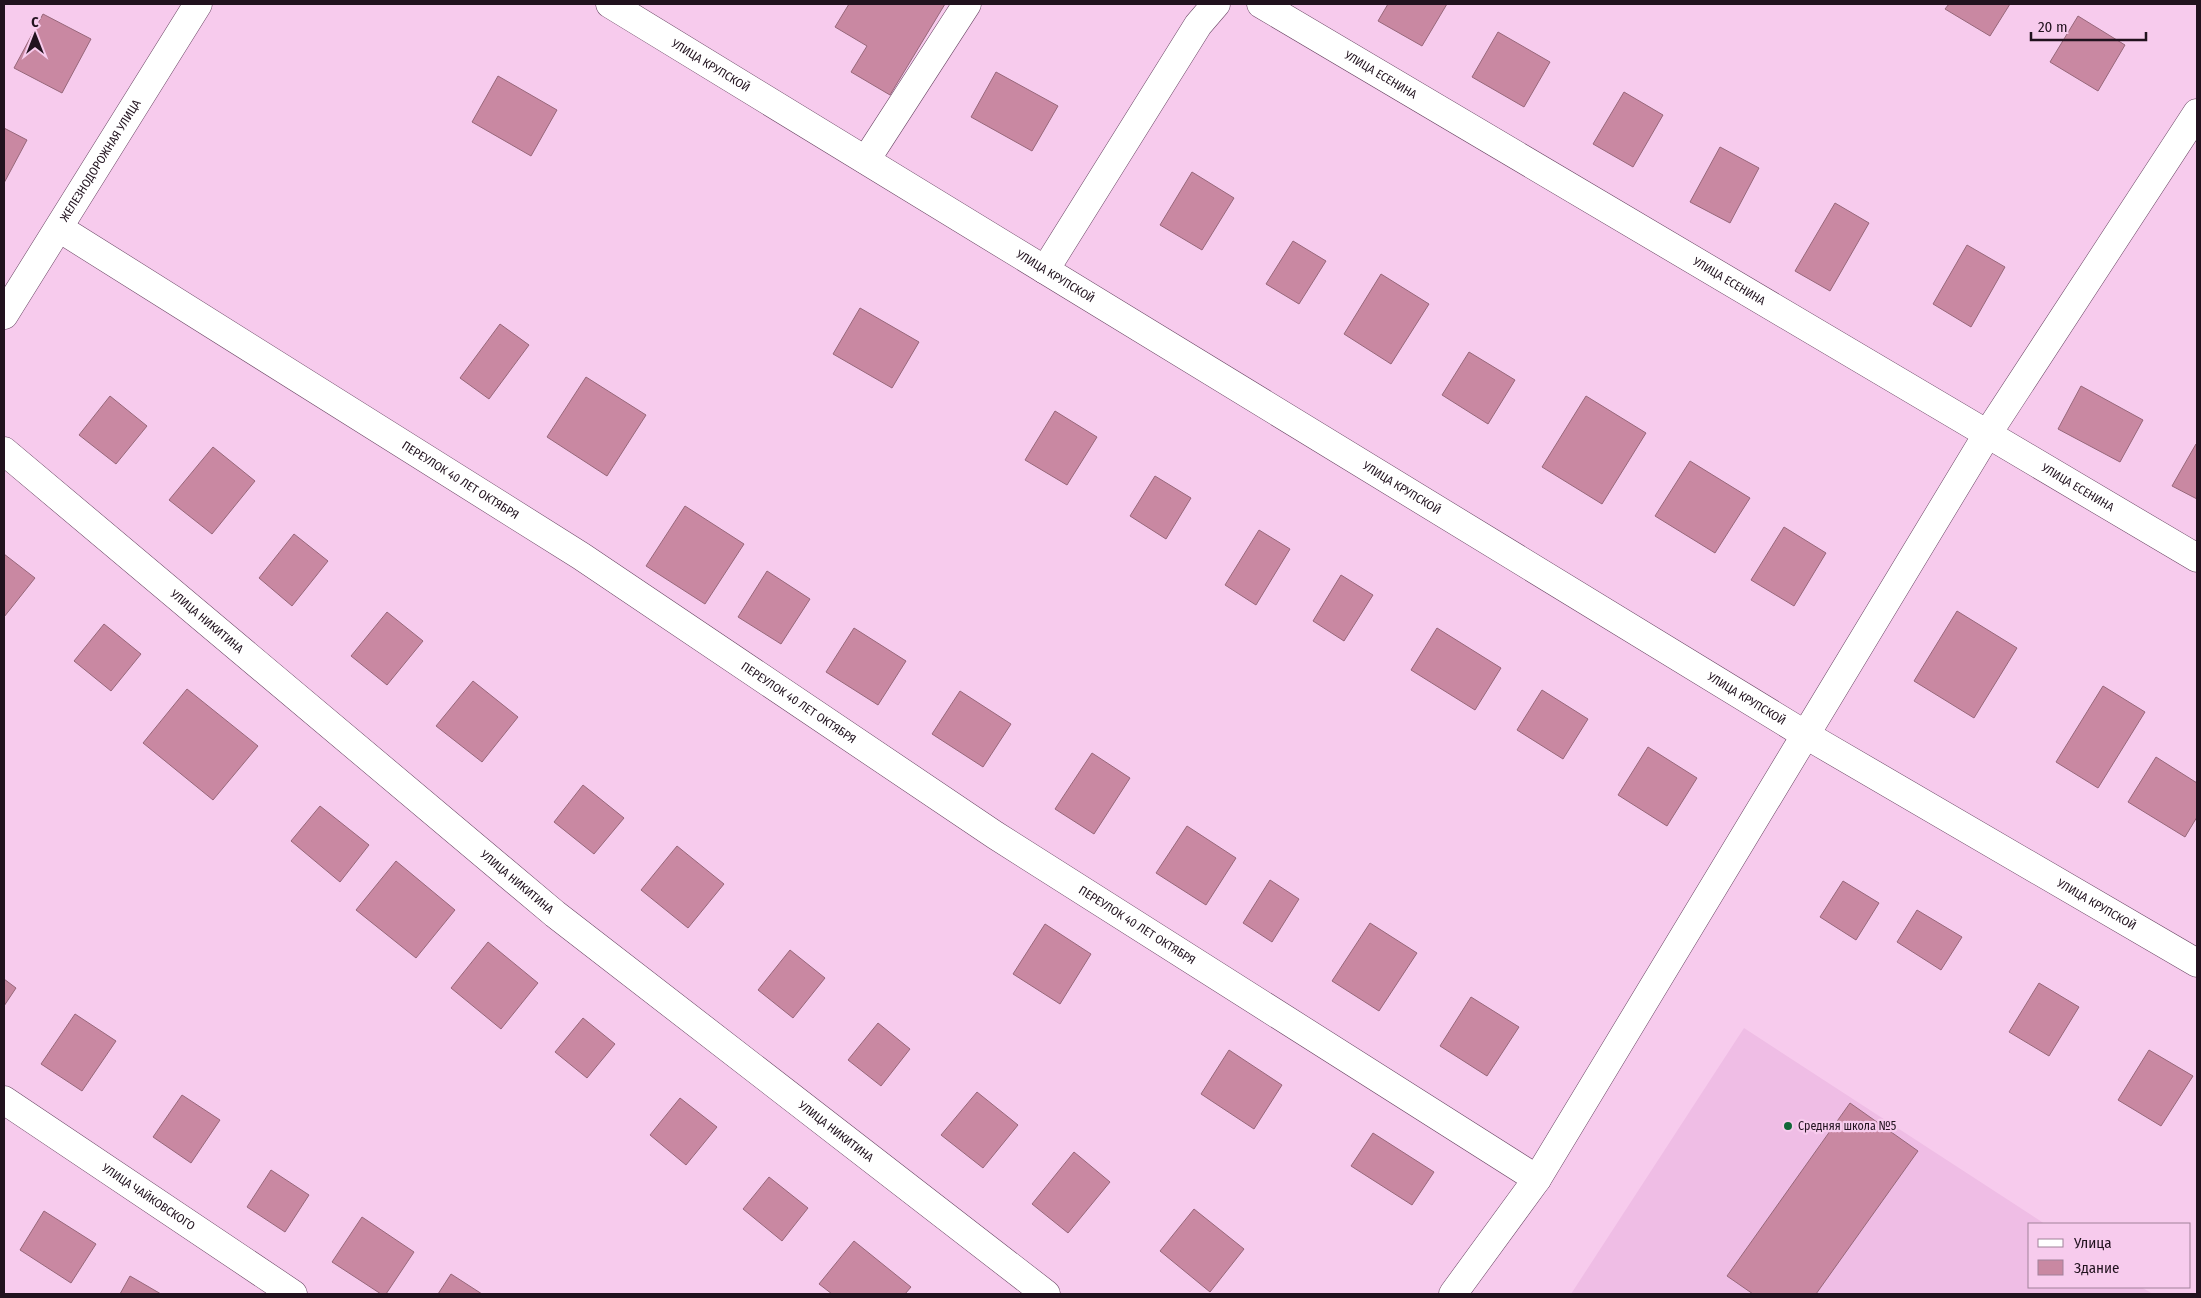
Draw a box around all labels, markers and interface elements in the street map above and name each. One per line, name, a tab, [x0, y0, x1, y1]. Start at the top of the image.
north arrow	[10, 10, 60, 60]
scale bar	[2031, 10, 2146, 42]
text: С	[31, 14, 39, 31]
text: 20 m	[2038, 18, 2068, 36]
street label: УЛИЦА КРУПСКОЙ	[668, 36, 753, 95]
street label: УЛИЦА ЕСЕНИНА	[1341, 47, 1420, 102]
street label: ЖЕЛЕЗНОДОРОЖНАЯ УЛИЦА	[57, 97, 144, 224]
street label: УЛИЦА КРУПСКОЙ	[1013, 246, 1098, 305]
street label: УЛИЦА ЕСЕНИНА	[1690, 254, 1768, 308]
street label: ПЕРЕУЛОК 40 ЛЕТ ОКТЯБРЯ	[399, 438, 521, 522]
street label: УЛИЦА КРУПСКОЙ	[1359, 458, 1444, 517]
street label: УЛИЦА ЕСЕНИНА	[2038, 460, 2117, 515]
street label: УЛИЦА НИКИТИНА	[167, 586, 247, 657]
street label: ПЕРЕУЛОК 40 ЛЕТ ОКТЯБРЯ	[739, 659, 859, 746]
street label: УЛИЦА КРУПСКОЙ	[1704, 669, 1789, 728]
street label: УЛИЦА НИКИТИНА	[477, 847, 557, 917]
street label: УЛИЦА КРУПСКОЙ	[2054, 875, 2139, 933]
street label: ПЕРЕУЛОК 40 ЛЕТ ОКТЯБРЯ	[1076, 883, 1198, 967]
street label: УЛИЦА НИКИТИНА	[795, 1097, 877, 1165]
place label: Средняя школа №5	[1798, 1119, 1897, 1133]
marker: Средняя школа №5	[1782, 1120, 1794, 1132]
street label: УЛИЦА ЧАЙКОВСКОГО	[98, 1160, 198, 1233]
legend	[2028, 1223, 2191, 1288]
text: Улица	[2073, 1234, 2112, 1252]
text: Здание	[2074, 1259, 2120, 1277]

